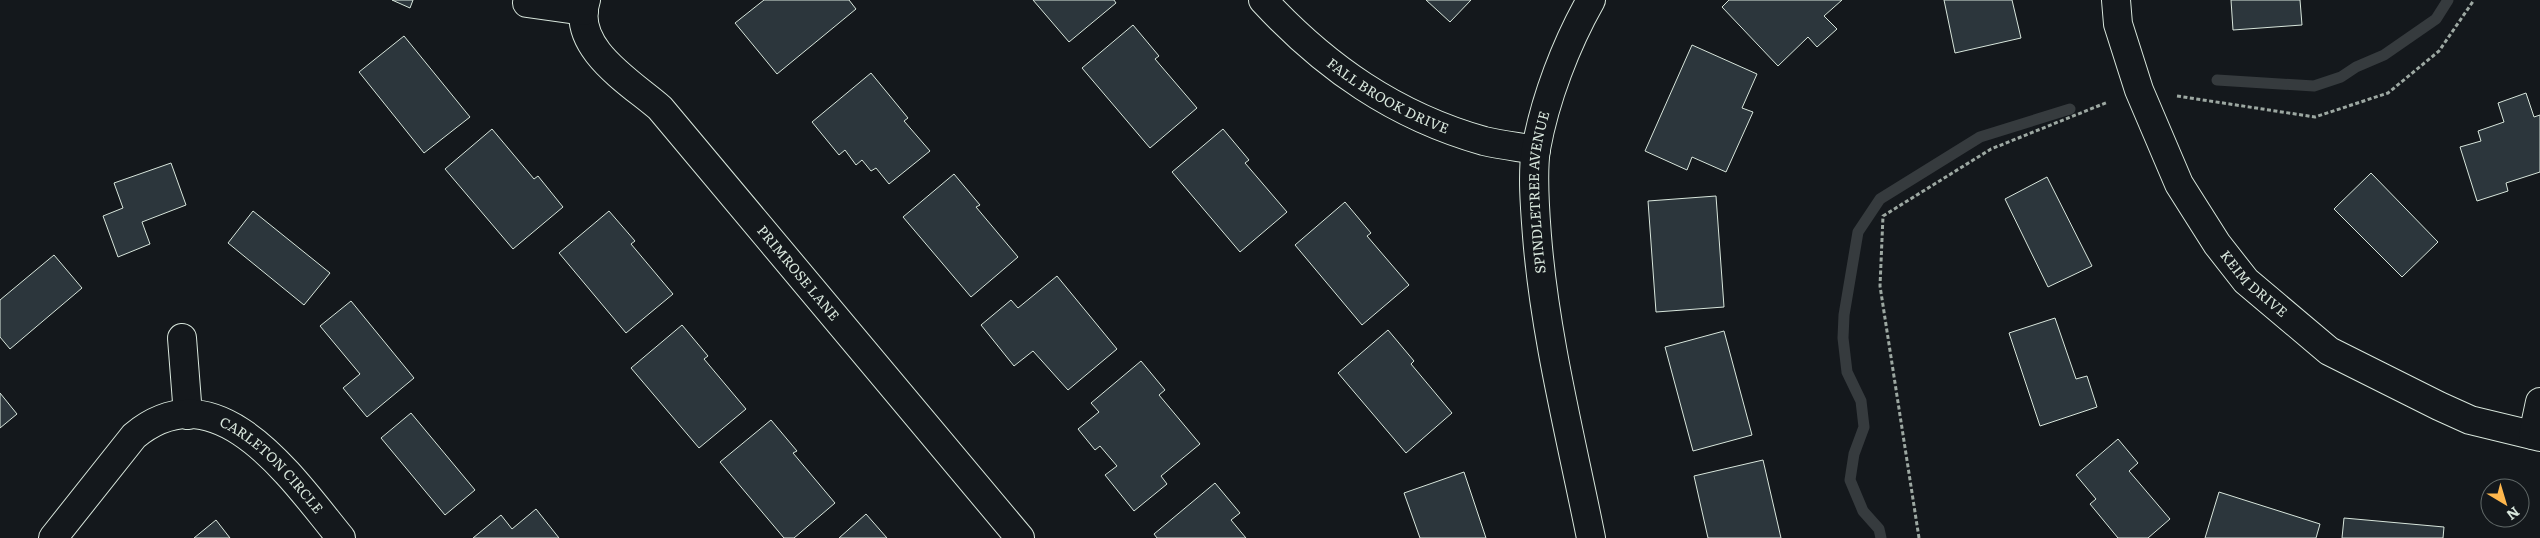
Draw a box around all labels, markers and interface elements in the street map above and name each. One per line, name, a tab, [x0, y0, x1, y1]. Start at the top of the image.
street label: FALL BROOK DRIVE	[1323, 53, 1452, 138]
street label: SPINDLETREE AVENUE	[1523, 109, 1553, 275]
street label: PRIMROSE LANE	[753, 220, 845, 324]
street label: KEIM DRIVE	[2216, 245, 2292, 321]
street label: CARLETON CIRCLE	[217, 411, 329, 517]
north arrow	[2480, 478, 2530, 528]
text: N	[2503, 503, 2524, 526]

